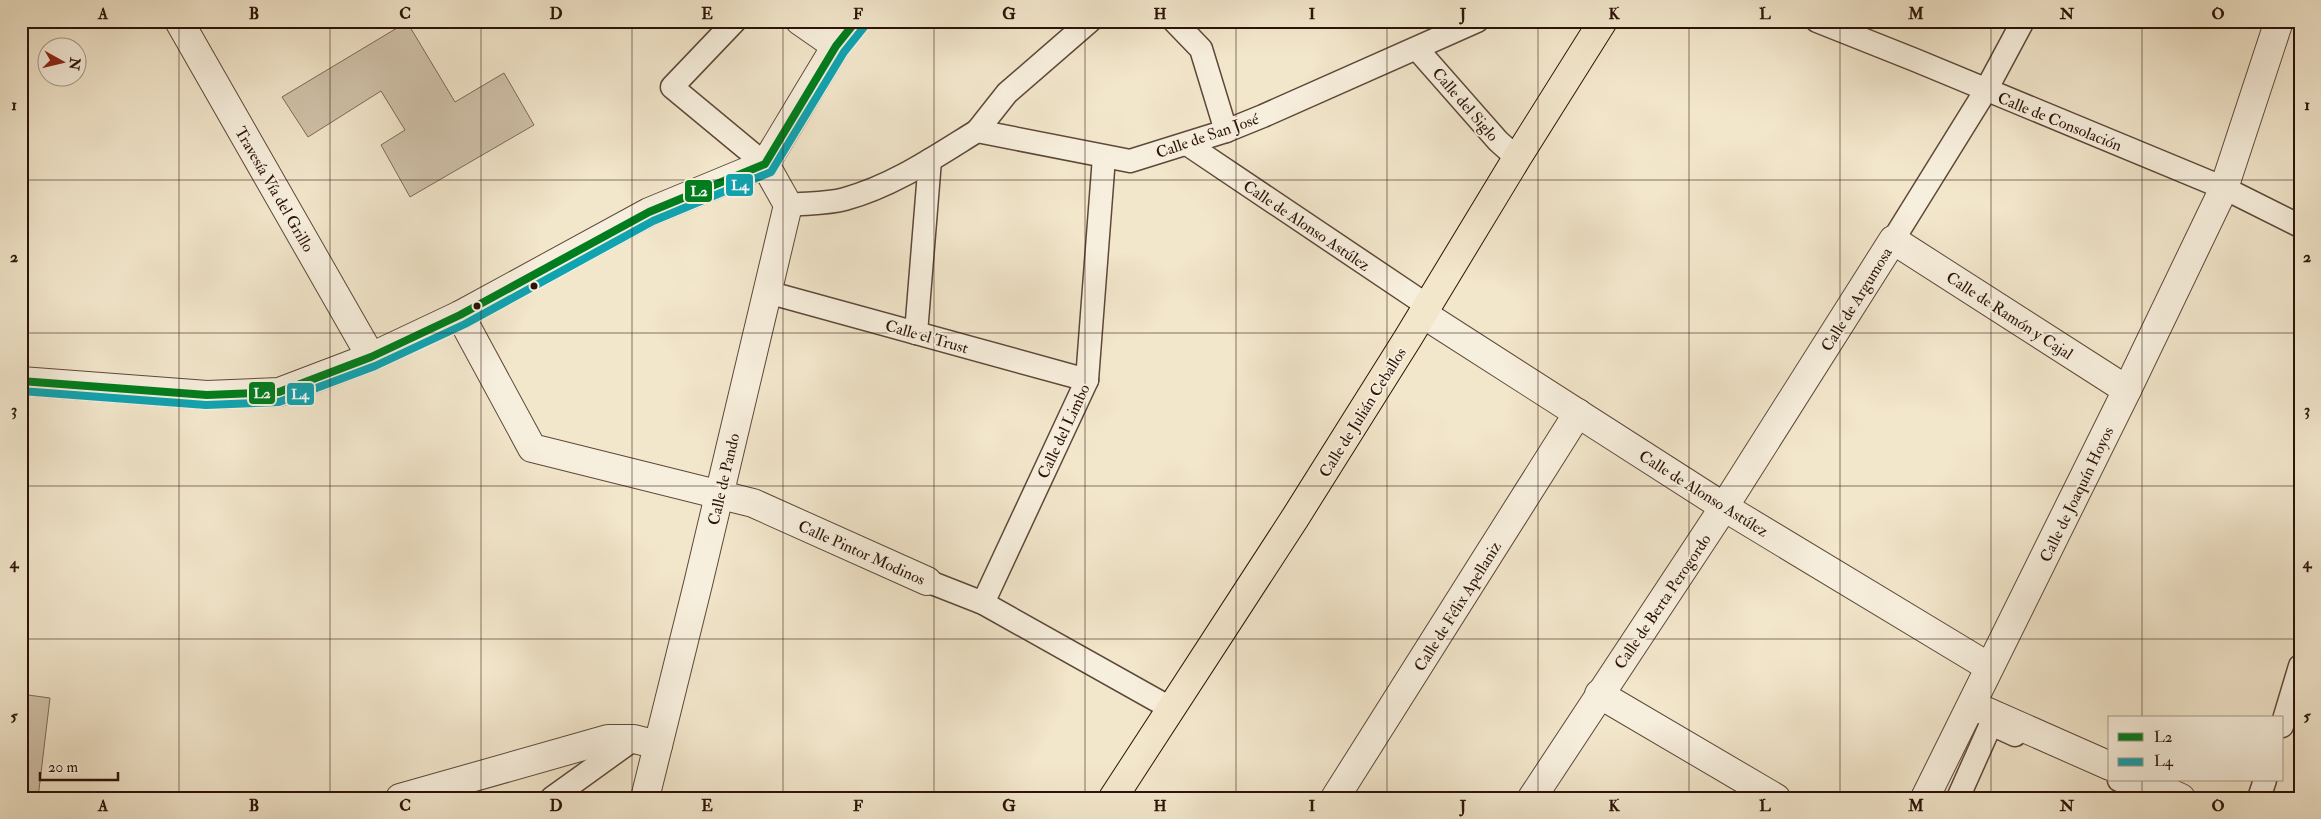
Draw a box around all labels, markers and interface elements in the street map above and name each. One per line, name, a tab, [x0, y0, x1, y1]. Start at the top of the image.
text: A	[97, 4, 109, 24]
text: B	[249, 4, 259, 24]
text: C	[399, 4, 411, 24]
text: D	[549, 4, 563, 24]
text: E	[701, 4, 713, 24]
text: F	[853, 4, 863, 24]
text: G	[1002, 4, 1016, 24]
text: H	[1153, 4, 1167, 24]
text: I	[1309, 4, 1316, 24]
text: J	[1459, 4, 1467, 25]
text: K	[1608, 4, 1620, 24]
text: L	[1759, 4, 1771, 24]
text: M	[1907, 4, 1924, 24]
text: N	[2059, 4, 2075, 24]
text: O	[2211, 4, 2225, 24]
north arrow	[38, 38, 88, 88]
text: N	[65, 55, 84, 72]
street label: Calle del Siglo	[1428, 64, 1503, 146]
street label: Calle de Consolación	[1995, 88, 2125, 156]
text: 1	[11, 95, 17, 115]
text: 1	[2304, 95, 2310, 115]
street label: Calle de San José	[1153, 109, 1262, 164]
street label: Travesía Vía del Grillo	[230, 123, 318, 256]
line badge: L4	[725, 173, 754, 197]
street label: Calle de Alonso Astúlez	[1239, 176, 1374, 276]
text: L4	[731, 177, 750, 194]
line badge: L2	[684, 179, 713, 203]
text: L2	[690, 183, 708, 200]
street label: Calle de Argumosa	[1817, 243, 1897, 355]
text: 2	[10, 247, 18, 267]
text: 2	[2303, 247, 2311, 267]
street label: Calle de Ramón y Cajal	[1942, 267, 2077, 364]
unlabelled marker	[529, 281, 539, 291]
unlabelled marker	[472, 301, 482, 311]
street label: Calle el Trust	[883, 316, 971, 358]
street label: Calle de Julián Ceballos	[1315, 344, 1412, 482]
line badge: L2	[248, 381, 276, 405]
street label: Calle del Limbo	[1033, 381, 1095, 482]
line badge: L4	[286, 382, 315, 406]
text: L2	[253, 385, 271, 402]
text: L4	[291, 386, 310, 403]
text: 3	[11, 400, 17, 420]
text: 3	[2304, 400, 2310, 420]
street label: Calle de Joaquín Hoyos	[2035, 424, 2119, 566]
street label: Calle de Pando	[704, 431, 744, 527]
street label: Calle de Alonso Astúlez	[1635, 446, 1772, 542]
street label: Calle Pintor Modinos	[795, 516, 928, 590]
street label: Calle de Berta Perogordo	[1610, 530, 1716, 673]
street label: Calle de Félix Apellaniz	[1410, 538, 1507, 676]
text: 4	[9, 553, 20, 573]
text: 4	[2302, 553, 2313, 573]
text: 5	[10, 706, 18, 726]
text: 5	[2303, 706, 2311, 726]
legend	[2108, 716, 2284, 782]
text: L2	[2154, 728, 2173, 747]
scale bar	[40, 749, 118, 781]
text: L4	[2154, 752, 2174, 771]
text: 20 m	[48, 758, 78, 777]
text: A	[97, 796, 109, 816]
text: B	[249, 796, 259, 816]
text: C	[399, 796, 411, 816]
text: D	[549, 796, 563, 816]
text: E	[701, 796, 713, 816]
text: F	[853, 796, 863, 816]
text: G	[1002, 796, 1016, 816]
text: H	[1153, 796, 1167, 816]
text: I	[1309, 796, 1316, 816]
text: J	[1459, 796, 1467, 817]
text: K	[1608, 796, 1620, 816]
text: L	[1759, 796, 1771, 816]
text: M	[1907, 796, 1924, 816]
text: N	[2059, 796, 2075, 816]
text: O	[2211, 796, 2225, 816]

